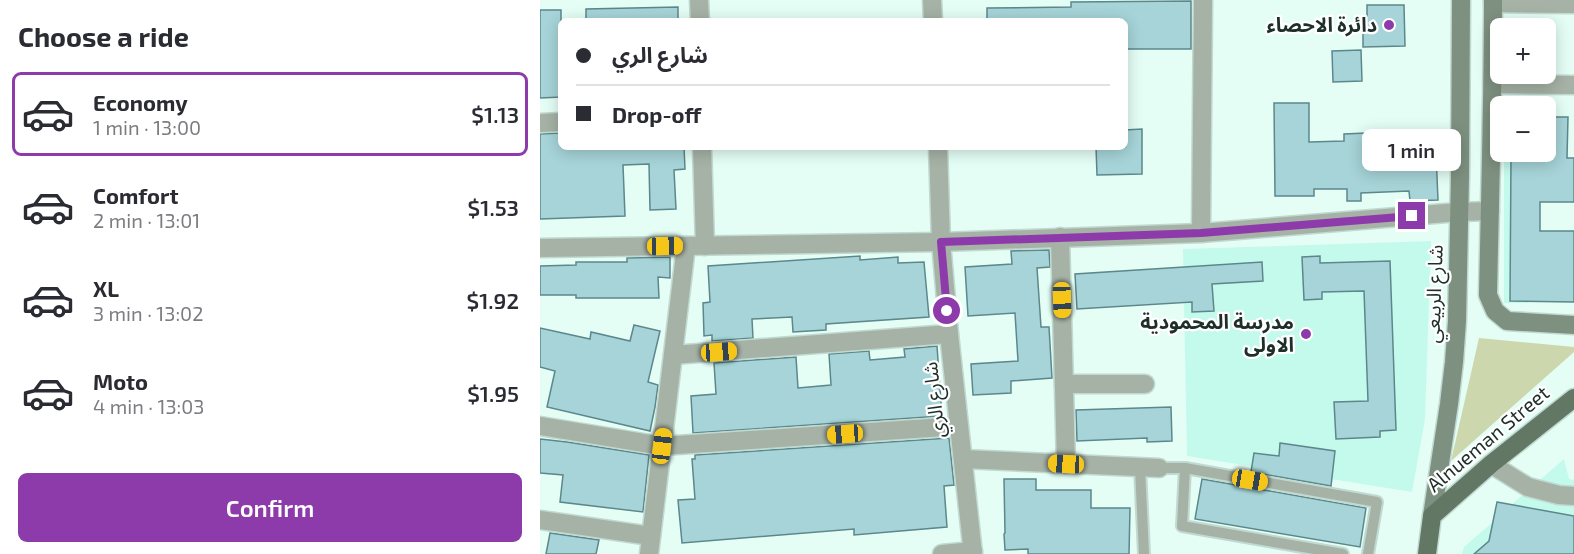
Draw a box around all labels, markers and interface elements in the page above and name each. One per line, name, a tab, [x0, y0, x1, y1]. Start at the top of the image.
place label: دائرة الاحصاء	[1266, 12, 1377, 37]
marker: دائرة الاحصاء	[1382, 18, 1396, 32]
map controls	[1490, 18, 1556, 162]
button: +	[1490, 18, 1556, 84]
text: Choose a ride	[18, 20, 189, 52]
text: شارع الري	[612, 41, 708, 67]
icon: car	[21, 87, 75, 141]
text: Economy	[93, 89, 188, 115]
button: −	[1490, 96, 1556, 162]
text: $1.13	[471, 101, 519, 127]
text: Drop-off	[612, 101, 701, 127]
text: 1 min · 13:00	[93, 115, 201, 139]
callout: 1 min	[1362, 129, 1462, 171]
text: 1 min	[1388, 138, 1435, 162]
icon: car	[21, 180, 75, 234]
text: Comfort	[93, 182, 178, 208]
text: $1.53	[468, 194, 519, 220]
route end	[1398, 202, 1425, 229]
text: 2 min · 13:01	[93, 208, 200, 232]
car	[647, 237, 683, 255]
street label: شارع الربيعي	[1419, 244, 1451, 344]
icon: car	[21, 273, 75, 327]
text: XL	[93, 275, 119, 301]
car	[1052, 282, 1072, 318]
text: $1.92	[467, 287, 519, 313]
route start	[933, 297, 960, 324]
text: 3 min · 13:02	[93, 301, 203, 325]
place label: مدرسة المحمودية الاولى	[1140, 309, 1294, 357]
marker: مدرسة المحمودية الاولى	[1299, 327, 1313, 341]
car	[700, 342, 738, 362]
street label: شارع الري	[917, 360, 954, 439]
icon: car	[21, 366, 75, 420]
text: Moto	[93, 368, 148, 394]
text: $1.95	[467, 380, 519, 406]
street label: Alnueman Street	[1421, 380, 1554, 496]
text: 4 min · 13:03	[93, 394, 204, 418]
car	[826, 424, 864, 444]
car	[651, 427, 673, 465]
car	[1048, 454, 1084, 474]
car	[1231, 468, 1269, 492]
button: Confirm	[18, 473, 522, 542]

